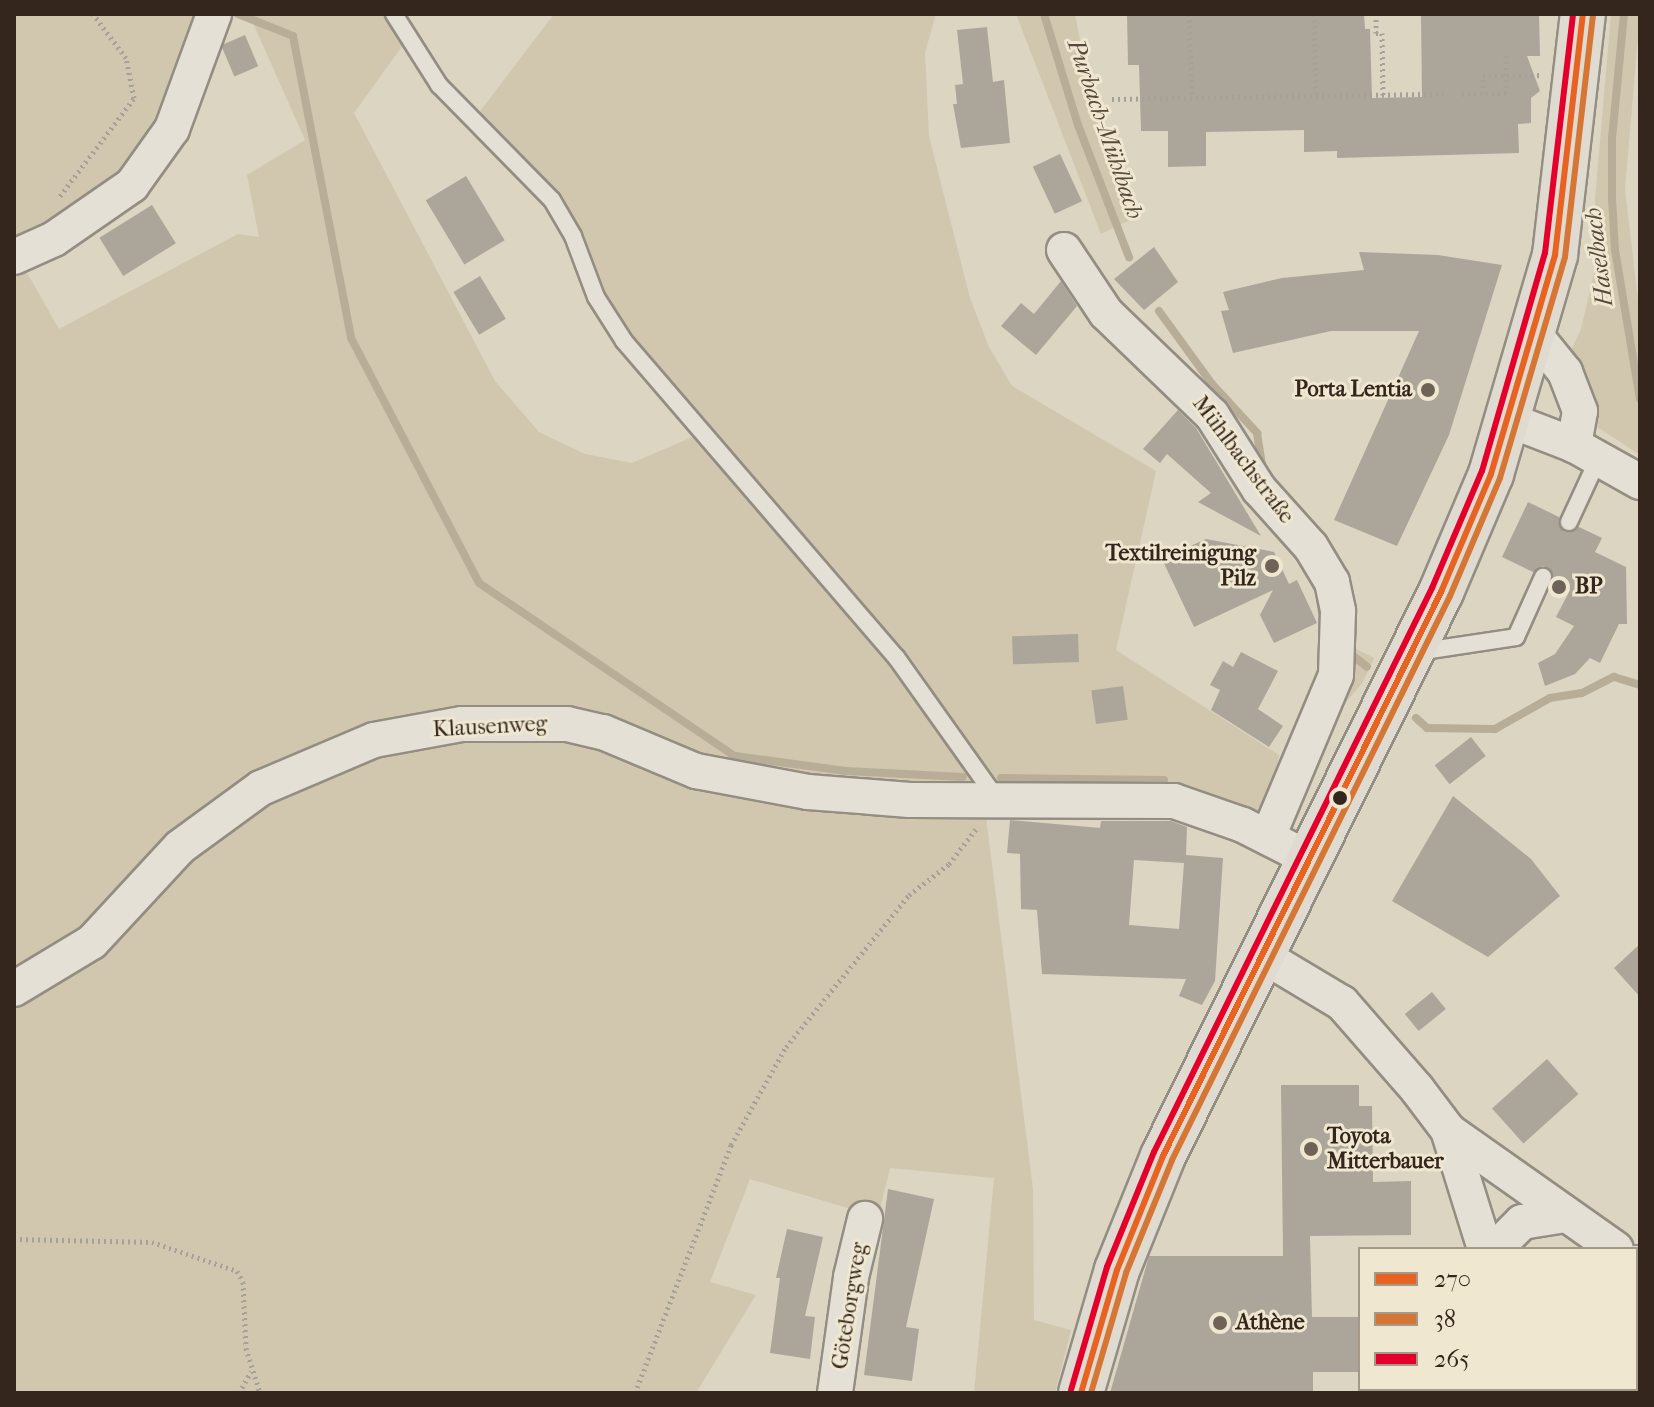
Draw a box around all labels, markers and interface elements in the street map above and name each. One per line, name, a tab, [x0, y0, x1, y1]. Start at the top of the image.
water label: Purbach-Mühlbach	[1061, 35, 1149, 223]
water label: Haselbach	[1579, 206, 1619, 308]
place label: Porta Lentia	[1295, 377, 1412, 403]
marker: Porta Lentia	[1419, 381, 1437, 399]
street label: Mühlbachstraße	[1186, 391, 1300, 529]
place label: Textilreinigung Pilz	[1105, 540, 1256, 592]
marker: Textilreinigung Pilz	[1263, 557, 1281, 575]
place label: BP	[1575, 574, 1602, 600]
marker: BP	[1550, 578, 1568, 596]
street label: Klausenweg	[432, 711, 548, 743]
unlabelled marker	[1332, 790, 1348, 806]
place label: Toyota Mitterbauer	[1327, 1123, 1444, 1174]
marker: Toyota Mitterbauer	[1302, 1140, 1320, 1158]
street label: Göteborgweg	[827, 1241, 873, 1371]
legend	[1358, 1247, 1638, 1391]
text: 270	[1434, 1265, 1471, 1293]
text: 38	[1434, 1305, 1456, 1333]
place label: Athène	[1236, 1310, 1305, 1336]
marker: Athène	[1211, 1314, 1229, 1332]
text: 265	[1434, 1345, 1470, 1373]

